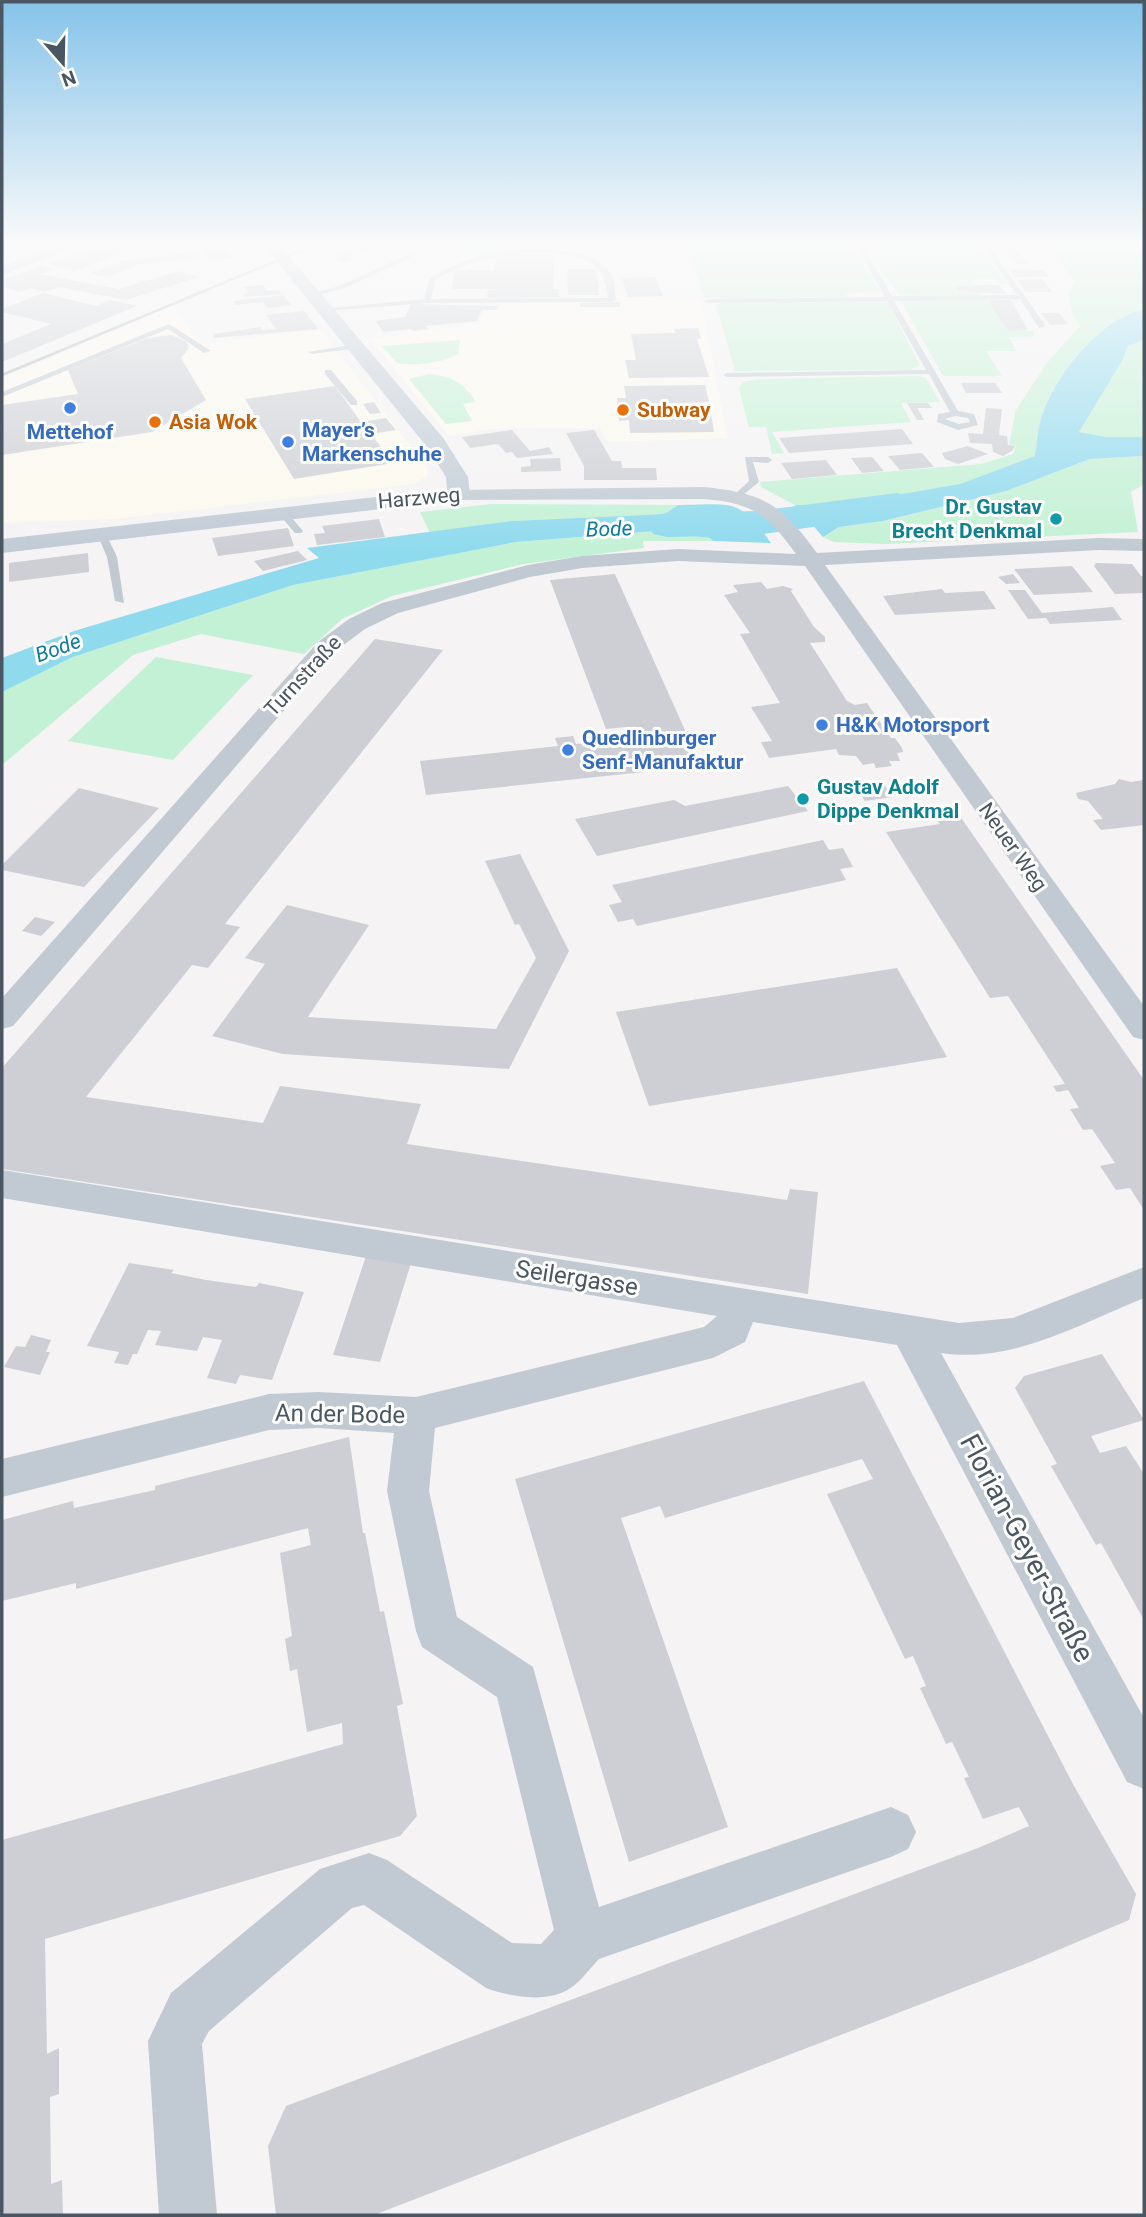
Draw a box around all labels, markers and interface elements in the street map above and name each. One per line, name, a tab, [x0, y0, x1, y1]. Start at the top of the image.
north arrow	[28, 28, 98, 98]
text: N	[58, 65, 79, 92]
place label: Subway	[637, 398, 711, 422]
marker: Mettehof	[62, 400, 78, 416]
marker: Subway	[615, 402, 631, 418]
place label: Asia Wok	[169, 410, 258, 434]
marker: Asia Wok	[147, 414, 163, 430]
place label: Mayer’s Markenschuhe	[302, 418, 442, 466]
place label: Mettehof	[27, 420, 114, 444]
marker: Mayer’s Markenschuhe	[280, 434, 296, 450]
street label: Harzweg	[377, 482, 461, 514]
place label: Dr. Gustav Brecht Denkmal	[892, 495, 1042, 543]
marker: Dr. Gustav Brecht Denkmal	[1048, 511, 1064, 527]
water label: Bode	[585, 516, 633, 542]
water label: Bode	[32, 629, 84, 667]
street label: Turnstraße	[260, 631, 346, 721]
place label: H&K Motorsport	[836, 713, 990, 737]
marker: H&K Motorsport	[814, 717, 830, 733]
place label: Quedlinburger Senf-Manufaktur	[582, 726, 744, 774]
marker: Quedlinburger Senf-Manufaktur	[560, 742, 576, 758]
place label: Gustav Adolf Dippe Denkmal	[817, 775, 959, 823]
marker: Gustav Adolf Dippe Denkmal	[795, 791, 811, 807]
street label: Neuer Weg	[974, 798, 1052, 896]
street label: Seilergasse	[514, 1255, 640, 1301]
street label: An der Bode	[275, 1399, 405, 1429]
street label: Florian-Geyer-Straße	[953, 1428, 1101, 1668]

